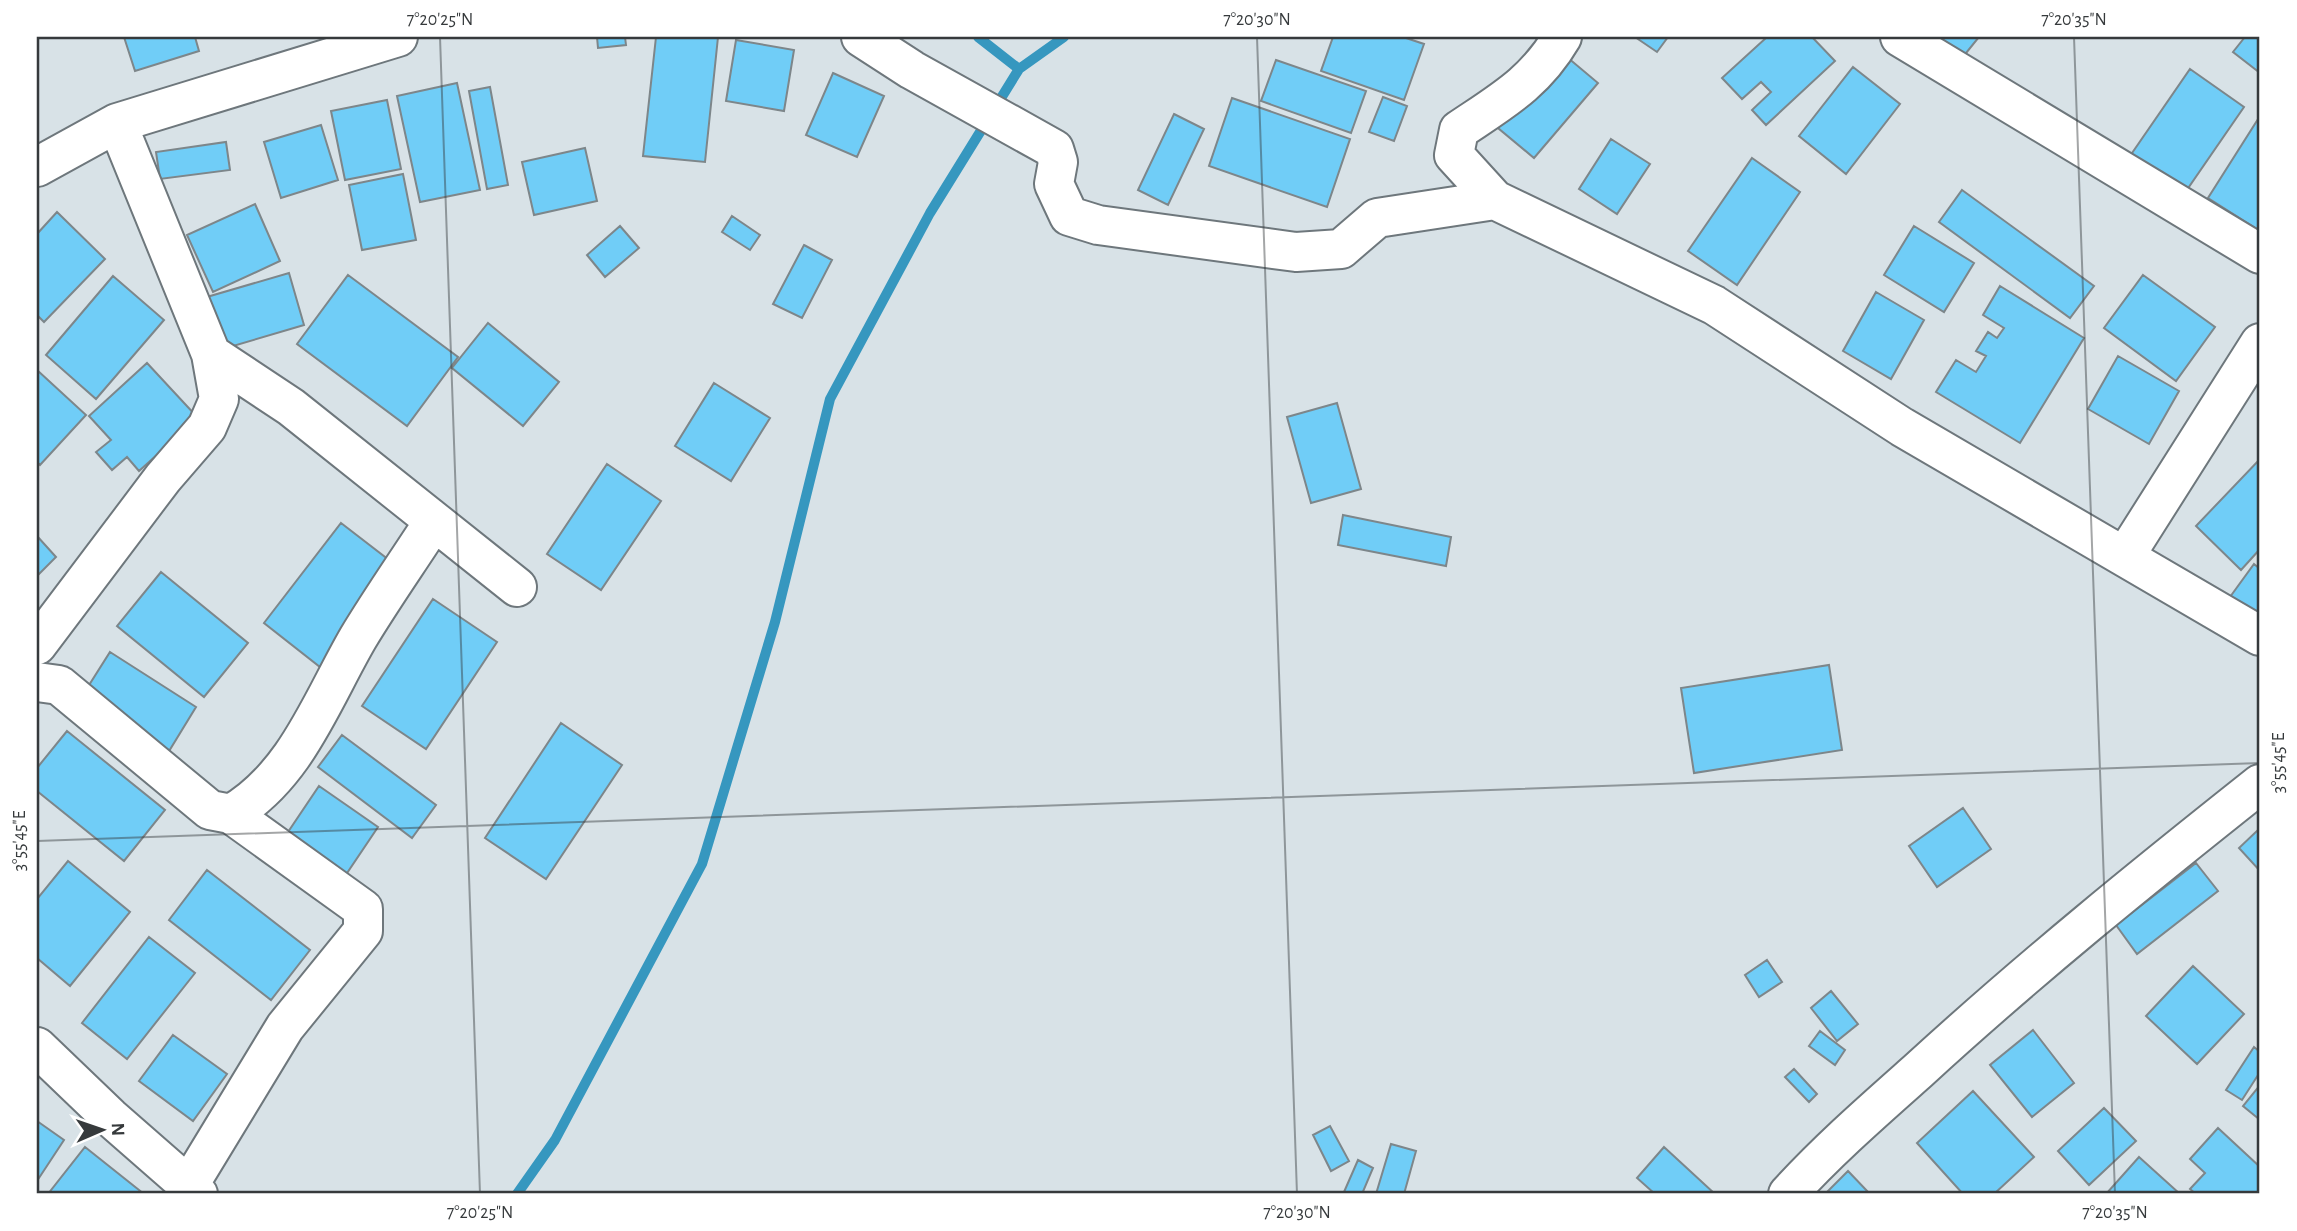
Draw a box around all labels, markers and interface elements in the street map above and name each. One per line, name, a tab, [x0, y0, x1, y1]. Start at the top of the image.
text: 7°20'25"N	[407, 11, 473, 29]
text: 7°20'30"N	[1223, 11, 1291, 29]
text: 7°20'35"N	[2041, 11, 2107, 29]
text: 3°55'45"E	[2270, 732, 2288, 793]
text: 3°55'45"E	[11, 810, 29, 871]
north arrow	[66, 1094, 136, 1164]
text: N	[108, 1123, 127, 1136]
text: 7°20'25"N	[447, 1204, 513, 1222]
text: 7°20'30"N	[1263, 1204, 1331, 1222]
text: 7°20'35"N	[2082, 1204, 2148, 1222]

